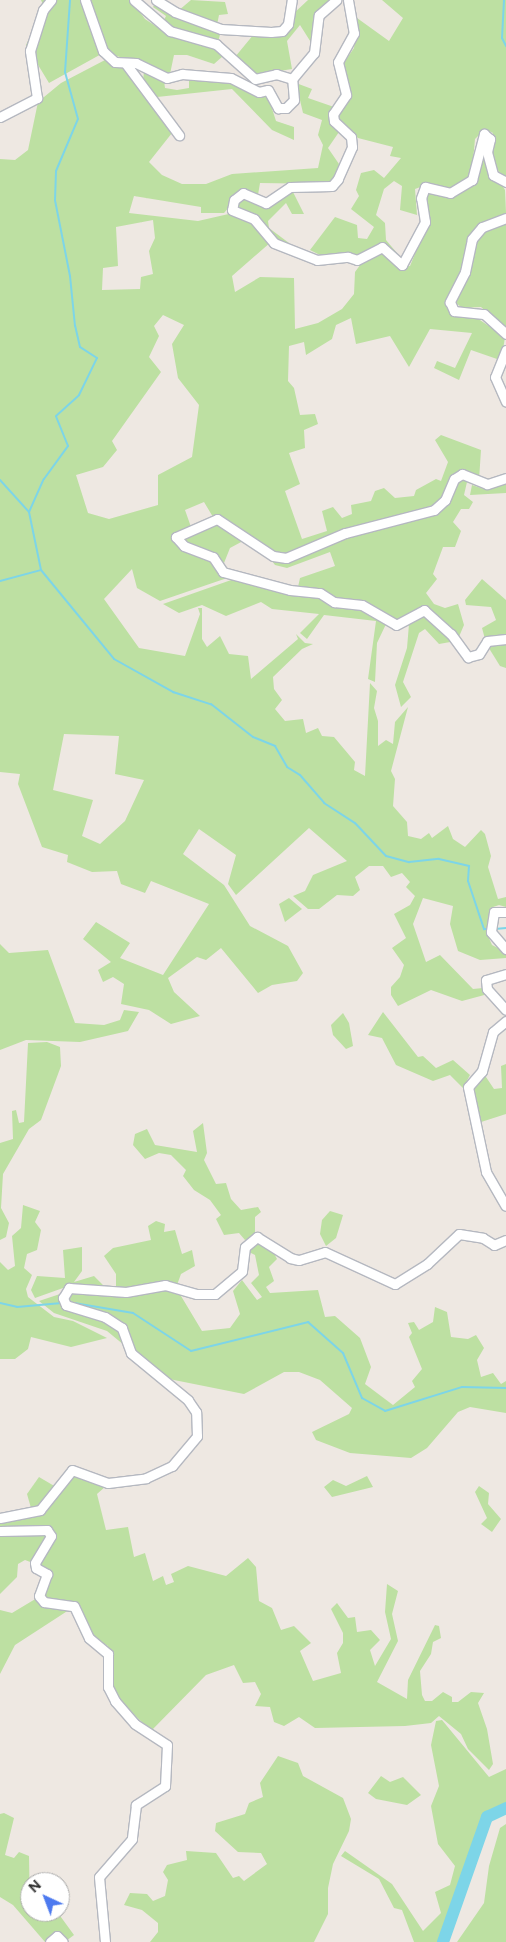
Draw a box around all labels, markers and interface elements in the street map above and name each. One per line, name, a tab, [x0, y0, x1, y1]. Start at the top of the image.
north arrow	[20, 1872, 70, 1922]
text: N	[25, 1876, 45, 1896]

